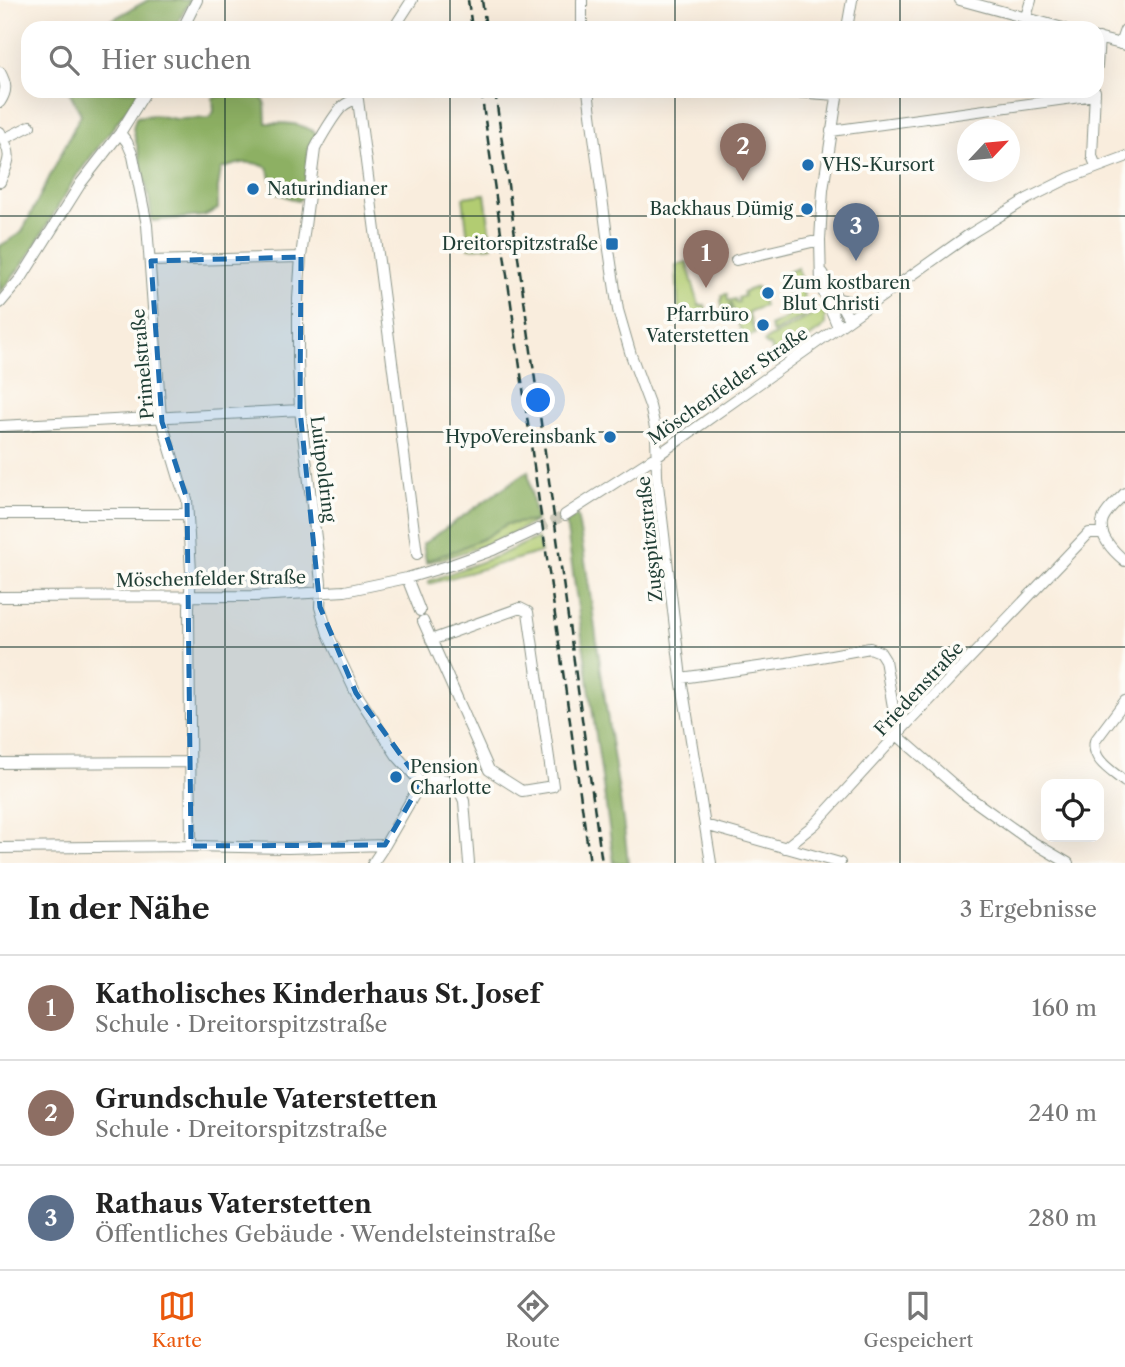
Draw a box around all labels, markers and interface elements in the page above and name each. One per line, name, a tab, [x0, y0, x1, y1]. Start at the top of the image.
search box	[21, 21, 1104, 98]
icon: search	[45, 41, 83, 79]
text: Hier suchen	[101, 44, 251, 76]
north arrow	[957, 119, 1020, 182]
pin: 2	[720, 123, 766, 181]
place label: VHS-Kursort	[821, 154, 935, 176]
marker: VHS-Kursort	[800, 157, 816, 173]
place label: Naturindianer	[267, 178, 388, 200]
marker: Naturindianer	[245, 181, 261, 197]
place label: Backhaus Dümig	[649, 198, 794, 220]
marker: Backhaus Dümig	[799, 201, 815, 217]
pin: 3	[833, 203, 879, 261]
pin: 1	[683, 230, 729, 288]
place label: Dreitorspitzstraße	[442, 233, 598, 255]
marker: Dreitorspitzstraße	[604, 236, 620, 252]
place label: Zum kostbaren Blut Christi	[782, 272, 911, 315]
marker: Zum kostbaren Blut Christi	[760, 285, 776, 301]
place label: Pfarrbüro Vaterstetten	[645, 304, 749, 347]
street label: Primelstraße	[127, 308, 159, 420]
marker: Pfarrbüro Vaterstetten	[755, 317, 771, 333]
street label: Möschenfelder Straße	[644, 322, 812, 450]
your location	[521, 383, 555, 417]
street label: Luitpoldring	[306, 415, 340, 524]
place label: HypoVereinsbank	[445, 426, 598, 448]
marker: HypoVereinsbank	[602, 429, 618, 445]
street label: Zugspitzstraße	[632, 475, 668, 603]
street label: Möschenfelder Straße	[116, 566, 306, 592]
street label: Friedenstraße	[870, 637, 968, 741]
place label: Pension Charlotte	[410, 756, 491, 799]
marker: Pension Charlotte	[388, 769, 404, 785]
map controls	[1041, 779, 1104, 842]
button: locate	[1041, 779, 1104, 842]
text: In der Nähe	[28, 890, 210, 927]
text: 3 Ergebnisse	[960, 895, 1097, 923]
text: Katholisches Kinderhaus St. Josef	[95, 978, 540, 1010]
text: 1	[46, 994, 56, 1022]
text: 160 m	[1032, 994, 1097, 1022]
text: Schule · Dreitorspitzstraße	[95, 1010, 387, 1038]
text: Grundschule Vaterstetten	[95, 1083, 437, 1115]
text: 2	[44, 1099, 58, 1127]
text: 240 m	[1028, 1099, 1097, 1127]
text: Schule · Dreitorspitzstraße	[95, 1115, 387, 1143]
text: Rathaus Vaterstetten	[95, 1188, 372, 1220]
text: 3	[45, 1204, 58, 1232]
text: 280 m	[1028, 1204, 1097, 1232]
text: Öffentliches Gebäude · Wendelsteinstraße	[95, 1220, 556, 1248]
tab: Karte	[152, 1287, 202, 1352]
tab: Route	[506, 1287, 560, 1352]
tab: Gespeichert	[864, 1287, 973, 1352]

